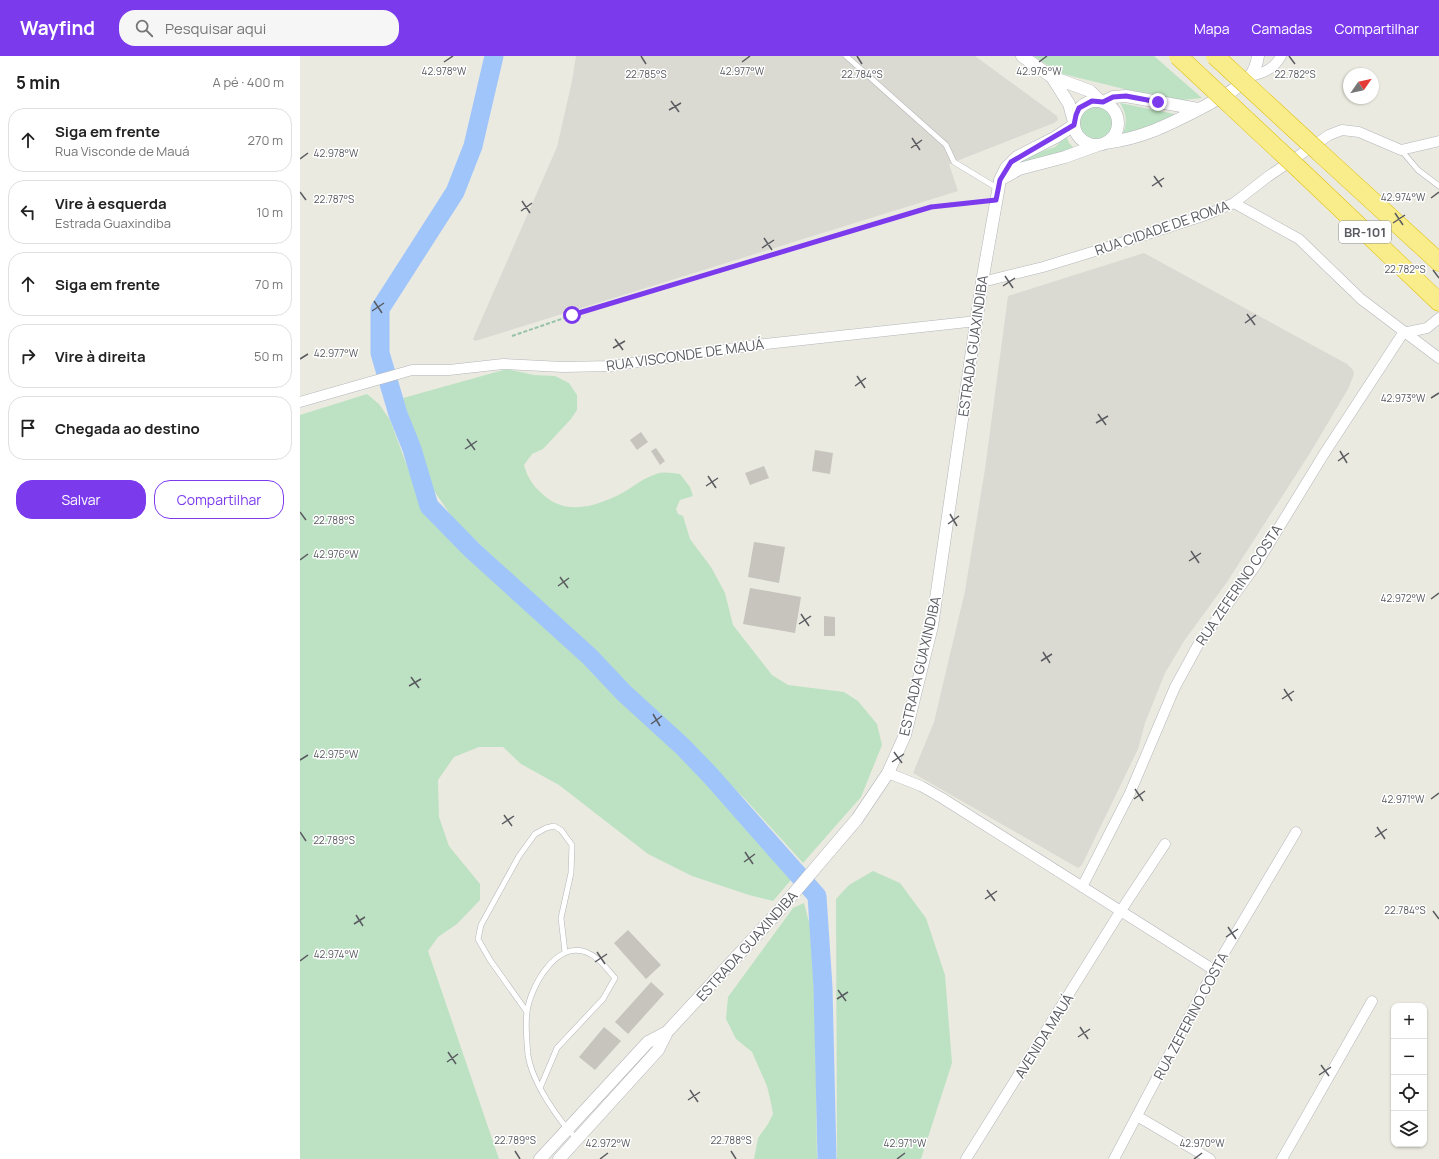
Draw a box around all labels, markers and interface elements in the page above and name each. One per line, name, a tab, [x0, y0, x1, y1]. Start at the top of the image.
search box	[119, 10, 399, 46]
text: Wayfind	[20, 15, 95, 41]
icon: search	[133, 17, 155, 39]
text: Pesquisar aqui	[165, 18, 266, 39]
text: Mapa	[1194, 19, 1230, 38]
text: Camadas	[1252, 19, 1312, 38]
text: Compartilhar	[1334, 19, 1419, 38]
text: 42.978°W	[422, 64, 467, 78]
text: 42.977°W	[720, 64, 765, 78]
text: 42.976°W	[1016, 64, 1062, 78]
text: 22.785°S	[625, 67, 667, 81]
text: 22.784°S	[841, 67, 883, 81]
text: 22.782°S	[1274, 67, 1316, 81]
north arrow	[1343, 68, 1379, 104]
text: 5 min	[16, 71, 60, 94]
text: A pé · 400 m	[213, 73, 284, 91]
route end	[1149, 93, 1167, 111]
text: Siga em frente	[55, 121, 160, 142]
icon: ahead	[17, 129, 39, 151]
text: 270 m	[248, 131, 283, 149]
text: Rua Visconde de Mauá	[55, 142, 189, 160]
text: 42.978°W	[314, 146, 359, 160]
text: 42.974°W	[1381, 190, 1426, 204]
text: 22.787°S	[314, 192, 354, 206]
text: Vire à esquerda	[55, 193, 167, 214]
street label: RUA CIDADE DE ROMA	[1092, 196, 1232, 259]
icon: left	[17, 201, 39, 223]
text: 10 m	[256, 203, 283, 221]
text: Estrada Guaxindiba	[55, 214, 171, 232]
road number: BR-101	[1339, 221, 1391, 243]
text: 22.782°S	[1384, 262, 1426, 276]
icon: ahead	[17, 273, 39, 295]
text: Siga em frente	[55, 274, 160, 295]
street label: ESTRADA GUAXINDIBA	[953, 274, 992, 418]
text: 70 m	[255, 275, 283, 293]
route start	[563, 306, 581, 324]
street label: RUA VISCONDE DE MAUÁ	[605, 334, 765, 375]
icon: right	[17, 345, 39, 367]
text: Vire à direita	[55, 346, 146, 367]
text: 42.977°W	[314, 346, 359, 360]
text: 50 m	[254, 347, 283, 365]
text: 42.973°W	[1381, 391, 1426, 405]
icon: arrive	[17, 417, 39, 439]
text: Chegada ao destino	[55, 418, 200, 439]
button: Salvar	[16, 480, 146, 519]
button: Compartilhar	[154, 480, 284, 519]
text: 22.788°S	[313, 513, 355, 527]
street label: RUA ZEFERINO COSTA	[1191, 521, 1286, 649]
text: 42.976°W	[313, 547, 359, 561]
text: 42.972°W	[1381, 591, 1426, 605]
street label: ESTRADA GUAXINDIBA	[894, 594, 945, 738]
text: 42.975°W	[314, 747, 359, 761]
text: 42.971°W	[1382, 792, 1425, 806]
text: 22.789°S	[313, 833, 355, 847]
street label: ESTRADA GUAXINDIBA	[692, 886, 802, 1005]
text: 22.784°S	[1384, 903, 1426, 917]
text: 42.974°W	[314, 947, 359, 961]
street label: RUA ZEFERINO COSTA	[1149, 949, 1232, 1083]
street label: AVENIDA MAUÁ	[1010, 990, 1077, 1082]
map controls	[1391, 1003, 1427, 1147]
button: +	[1391, 1003, 1427, 1039]
button: −	[1391, 1039, 1427, 1075]
button: locate	[1391, 1075, 1427, 1111]
button: layers	[1391, 1111, 1427, 1147]
text: 22.789°S	[494, 1133, 536, 1147]
text: 22.788°S	[710, 1133, 752, 1147]
text: 42.972°W	[586, 1136, 631, 1150]
text: 42.971°W	[884, 1136, 927, 1150]
text: 42.970°W	[1179, 1136, 1225, 1150]

